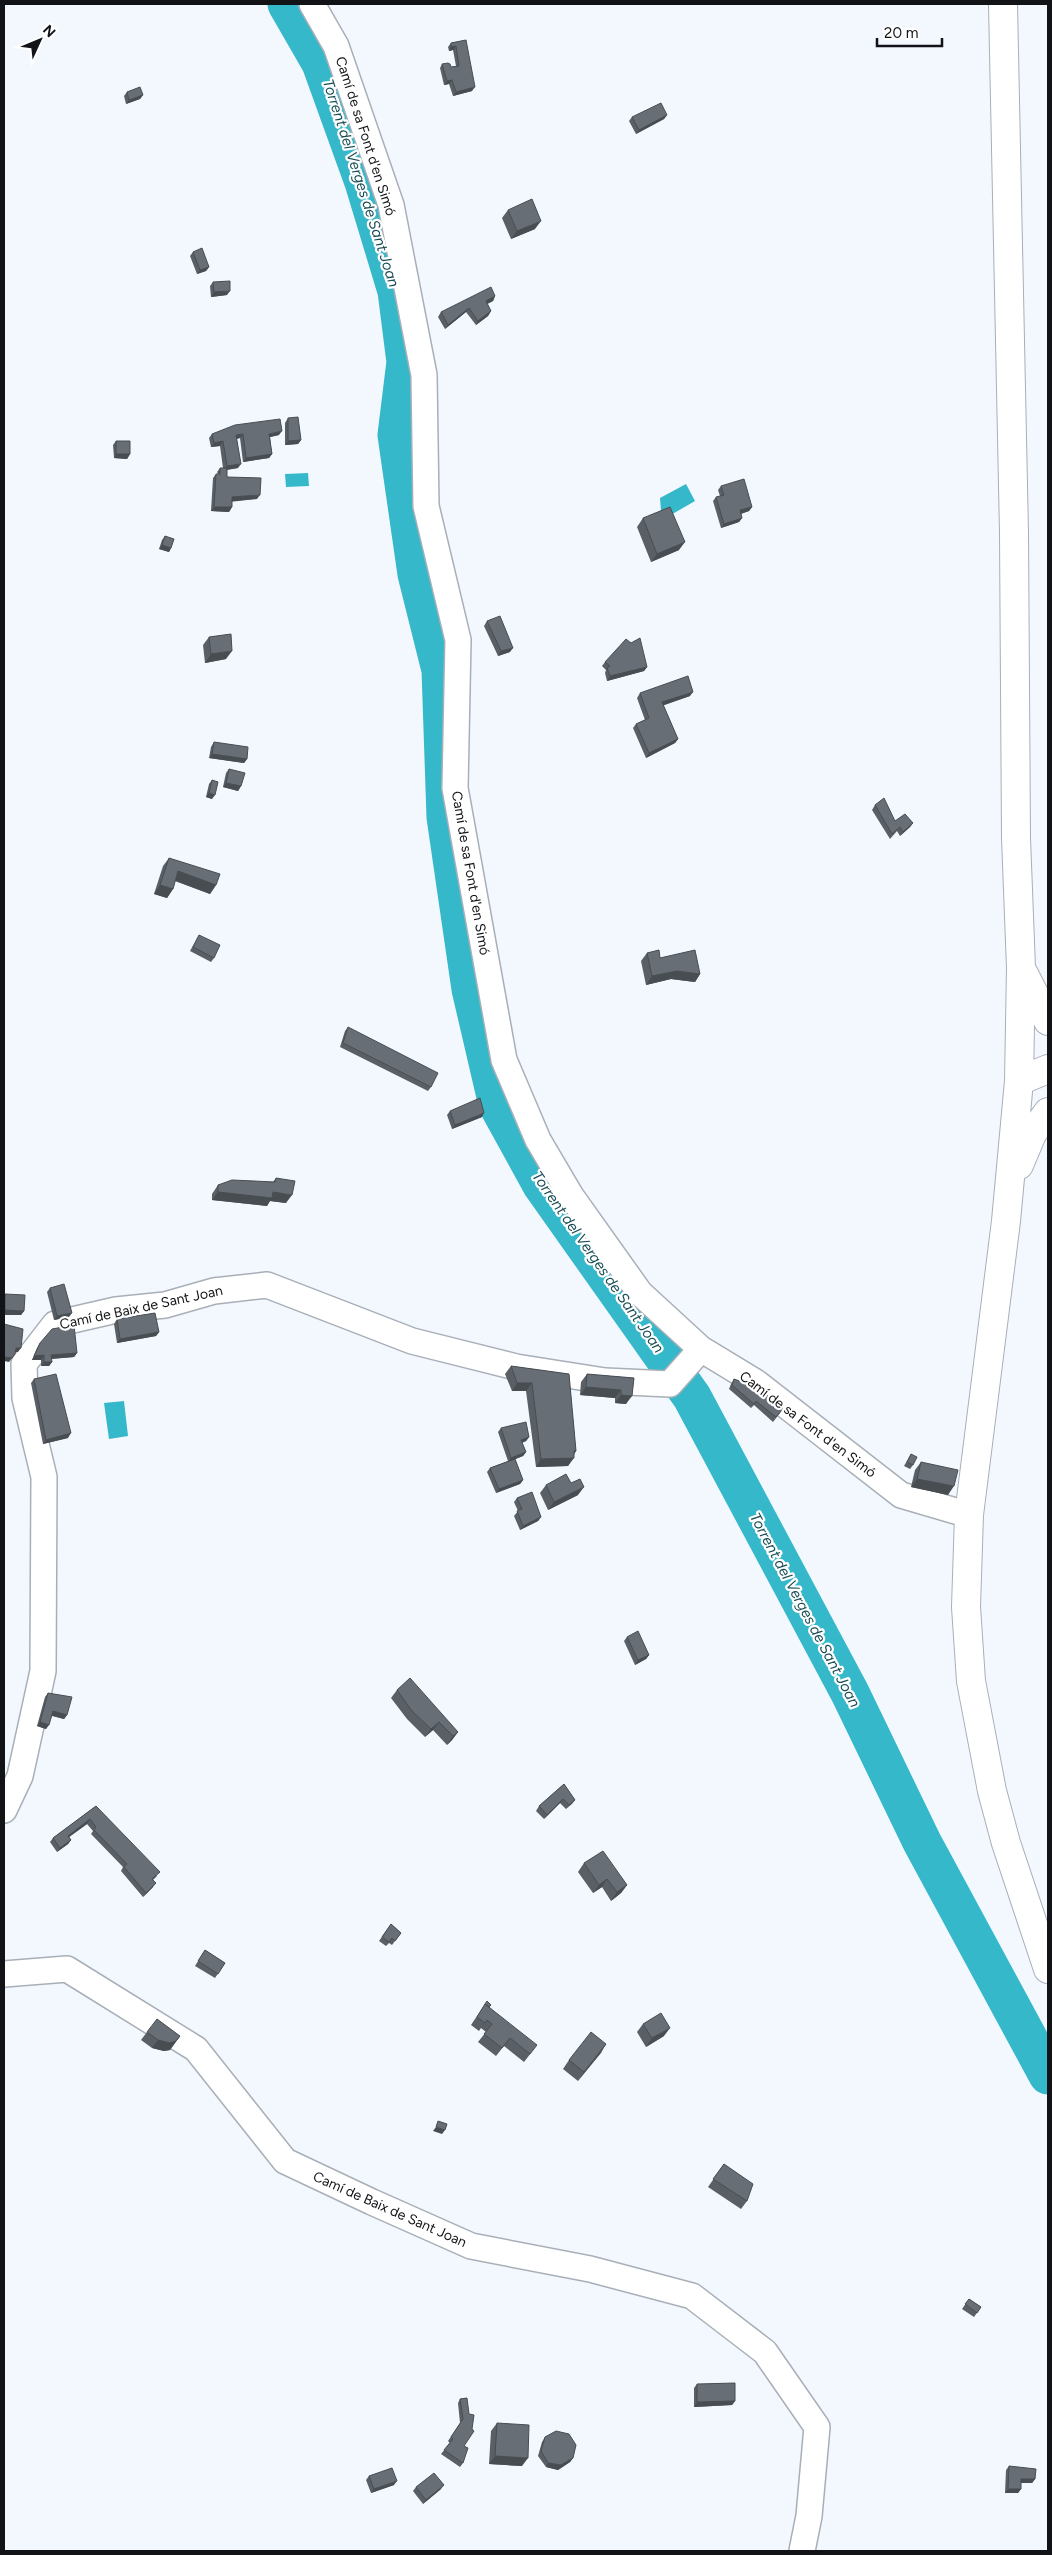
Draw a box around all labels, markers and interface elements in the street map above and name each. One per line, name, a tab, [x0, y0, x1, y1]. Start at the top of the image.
north arrow	[15, 15, 65, 65]
scale bar	[877, 15, 942, 47]
text: N	[39, 22, 59, 41]
text: 20 m	[884, 24, 918, 42]
street label: Camí de sa Font d'en Simó	[332, 54, 399, 218]
water label: Torrent del Verges de Sant Joan	[319, 77, 403, 289]
street label: Camí de sa Font d'en Simó	[448, 790, 493, 956]
water label: Torrent del Verges de Sant Joan	[528, 1168, 668, 1356]
street label: Camí de Baix de Sant Joan	[58, 1282, 224, 1333]
street label: Camí de sa Font d'en Simó	[736, 1368, 879, 1481]
water label: Torrent del Verges de Sant Joan	[746, 1510, 864, 1710]
street label: Camí de Baix de Sant Joan	[310, 2168, 469, 2251]

